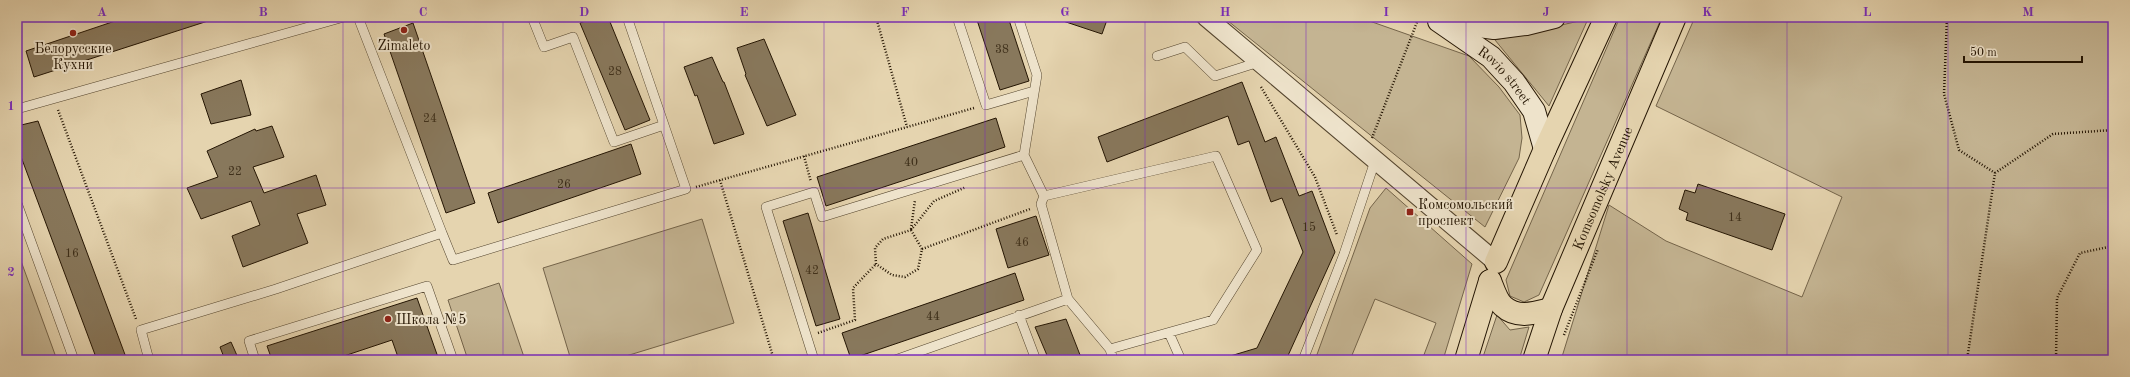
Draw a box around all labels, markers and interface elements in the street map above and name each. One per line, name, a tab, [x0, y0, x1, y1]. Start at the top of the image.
text: A	[97, 6, 107, 19]
text: B	[258, 6, 268, 19]
text: C	[419, 6, 427, 19]
text: D	[579, 6, 589, 19]
text: E	[740, 6, 749, 19]
text: F	[901, 6, 910, 19]
text: G	[1060, 6, 1070, 19]
text: H	[1220, 6, 1231, 19]
text: I	[1383, 6, 1389, 19]
text: J	[1542, 6, 1550, 19]
text: K	[1702, 6, 1712, 19]
text: L	[1863, 6, 1872, 19]
text: M	[2022, 6, 2034, 19]
marker: Zimaleto	[399, 25, 409, 35]
marker: Белорусские Кухни	[68, 28, 78, 38]
scale bar	[1964, 38, 2082, 64]
place label: Zimaleto	[377, 39, 431, 53]
place label: Белорусские Кухни	[34, 42, 112, 72]
house number: 38	[995, 44, 1009, 56]
street label: Rovio street	[1475, 44, 1533, 107]
text: 50 m	[1970, 46, 1997, 59]
house number: 28	[608, 66, 622, 78]
text: 1	[7, 100, 15, 113]
house number: 24	[423, 113, 437, 125]
street label: Komsomolsky Avenue	[1571, 125, 1636, 252]
house number: 40	[904, 157, 918, 169]
house number: 22	[228, 166, 242, 178]
house number: 26	[557, 179, 571, 191]
place label: Комсомольский проспект	[1418, 198, 1513, 228]
marker: Комсомольский проспект	[1405, 207, 1415, 217]
house number: 14	[1728, 212, 1742, 224]
house number: 15	[1302, 221, 1316, 234]
house number: 46	[1015, 237, 1029, 249]
house number: 16	[65, 248, 79, 260]
house number: 42	[805, 265, 819, 277]
text: 2	[7, 266, 15, 279]
house number: 44	[926, 311, 940, 323]
place label: Школа №5	[396, 313, 466, 327]
marker: Школа №5	[383, 314, 393, 324]

